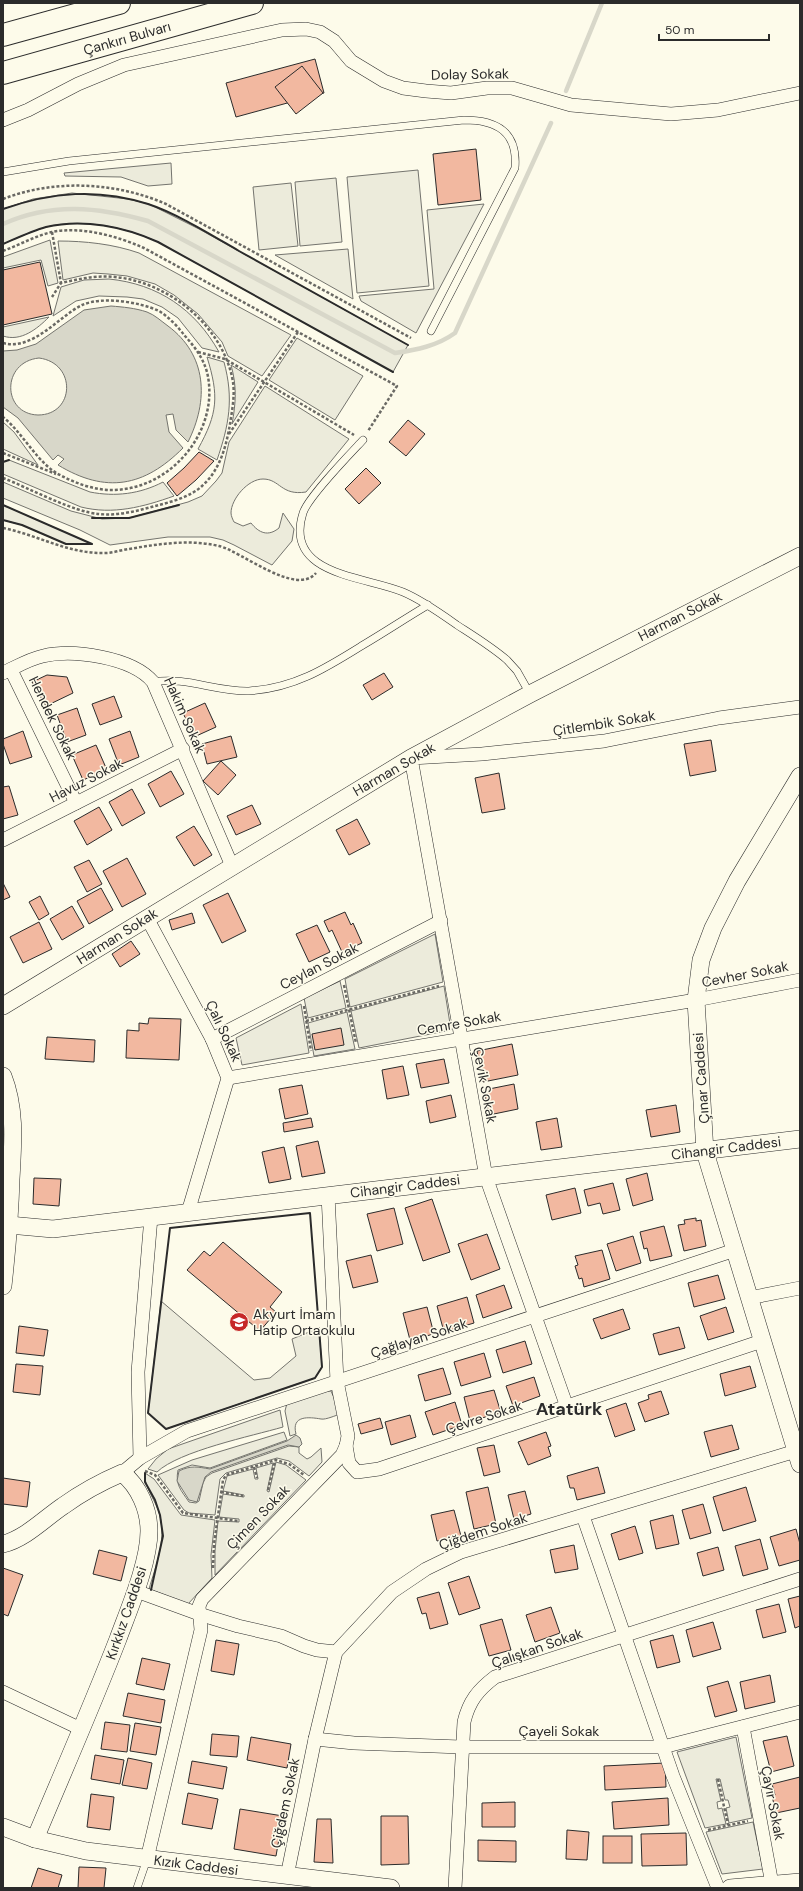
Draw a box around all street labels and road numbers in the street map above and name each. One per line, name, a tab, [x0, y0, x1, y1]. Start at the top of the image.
street label: Çankırı Bulvarı	[81, 17, 173, 59]
street label: Dolay Sokak	[431, 64, 509, 84]
street label: Harman Sokak	[635, 587, 725, 645]
street label: Hendek Sokak	[25, 673, 81, 763]
street label: Hakim Sokak	[160, 674, 210, 756]
street label: Çitlembik Sokak	[552, 706, 656, 740]
street label: Harman Sokak	[350, 738, 438, 800]
street label: Havuz Sokak	[46, 754, 126, 806]
street label: Harman Sokak	[73, 904, 161, 968]
street label: Ceylan Sokak	[277, 938, 361, 994]
street label: Cevher Sokak	[700, 957, 790, 991]
street label: Çalı Sokak	[202, 997, 246, 1065]
street label: Cemre Sokak	[416, 1007, 502, 1039]
street label: Çınar Caddesi	[689, 1032, 713, 1124]
street label: Çevik Sokak	[469, 1045, 501, 1125]
street label: Cihangir Caddesi	[670, 1132, 782, 1164]
street label: Cihangir Caddesi	[349, 1170, 461, 1202]
street label: Çağlayan Sokak	[368, 1314, 470, 1362]
street label: Çevre Sokak	[443, 1396, 525, 1438]
street label: Çimen Sokak	[222, 1481, 294, 1553]
street label: Çiğdem Sokak	[436, 1508, 530, 1554]
street label: Kırkkız Caddesi	[102, 1564, 150, 1662]
street label: Çalışkan Sokak	[489, 1624, 585, 1672]
street label: Çayeli Sokak	[519, 1722, 599, 1740]
street label: Çiğdem Sokak	[267, 1756, 303, 1850]
street label: Çayır Sokak	[757, 1764, 789, 1842]
street label: Kızık Caddesi	[153, 1851, 239, 1879]

